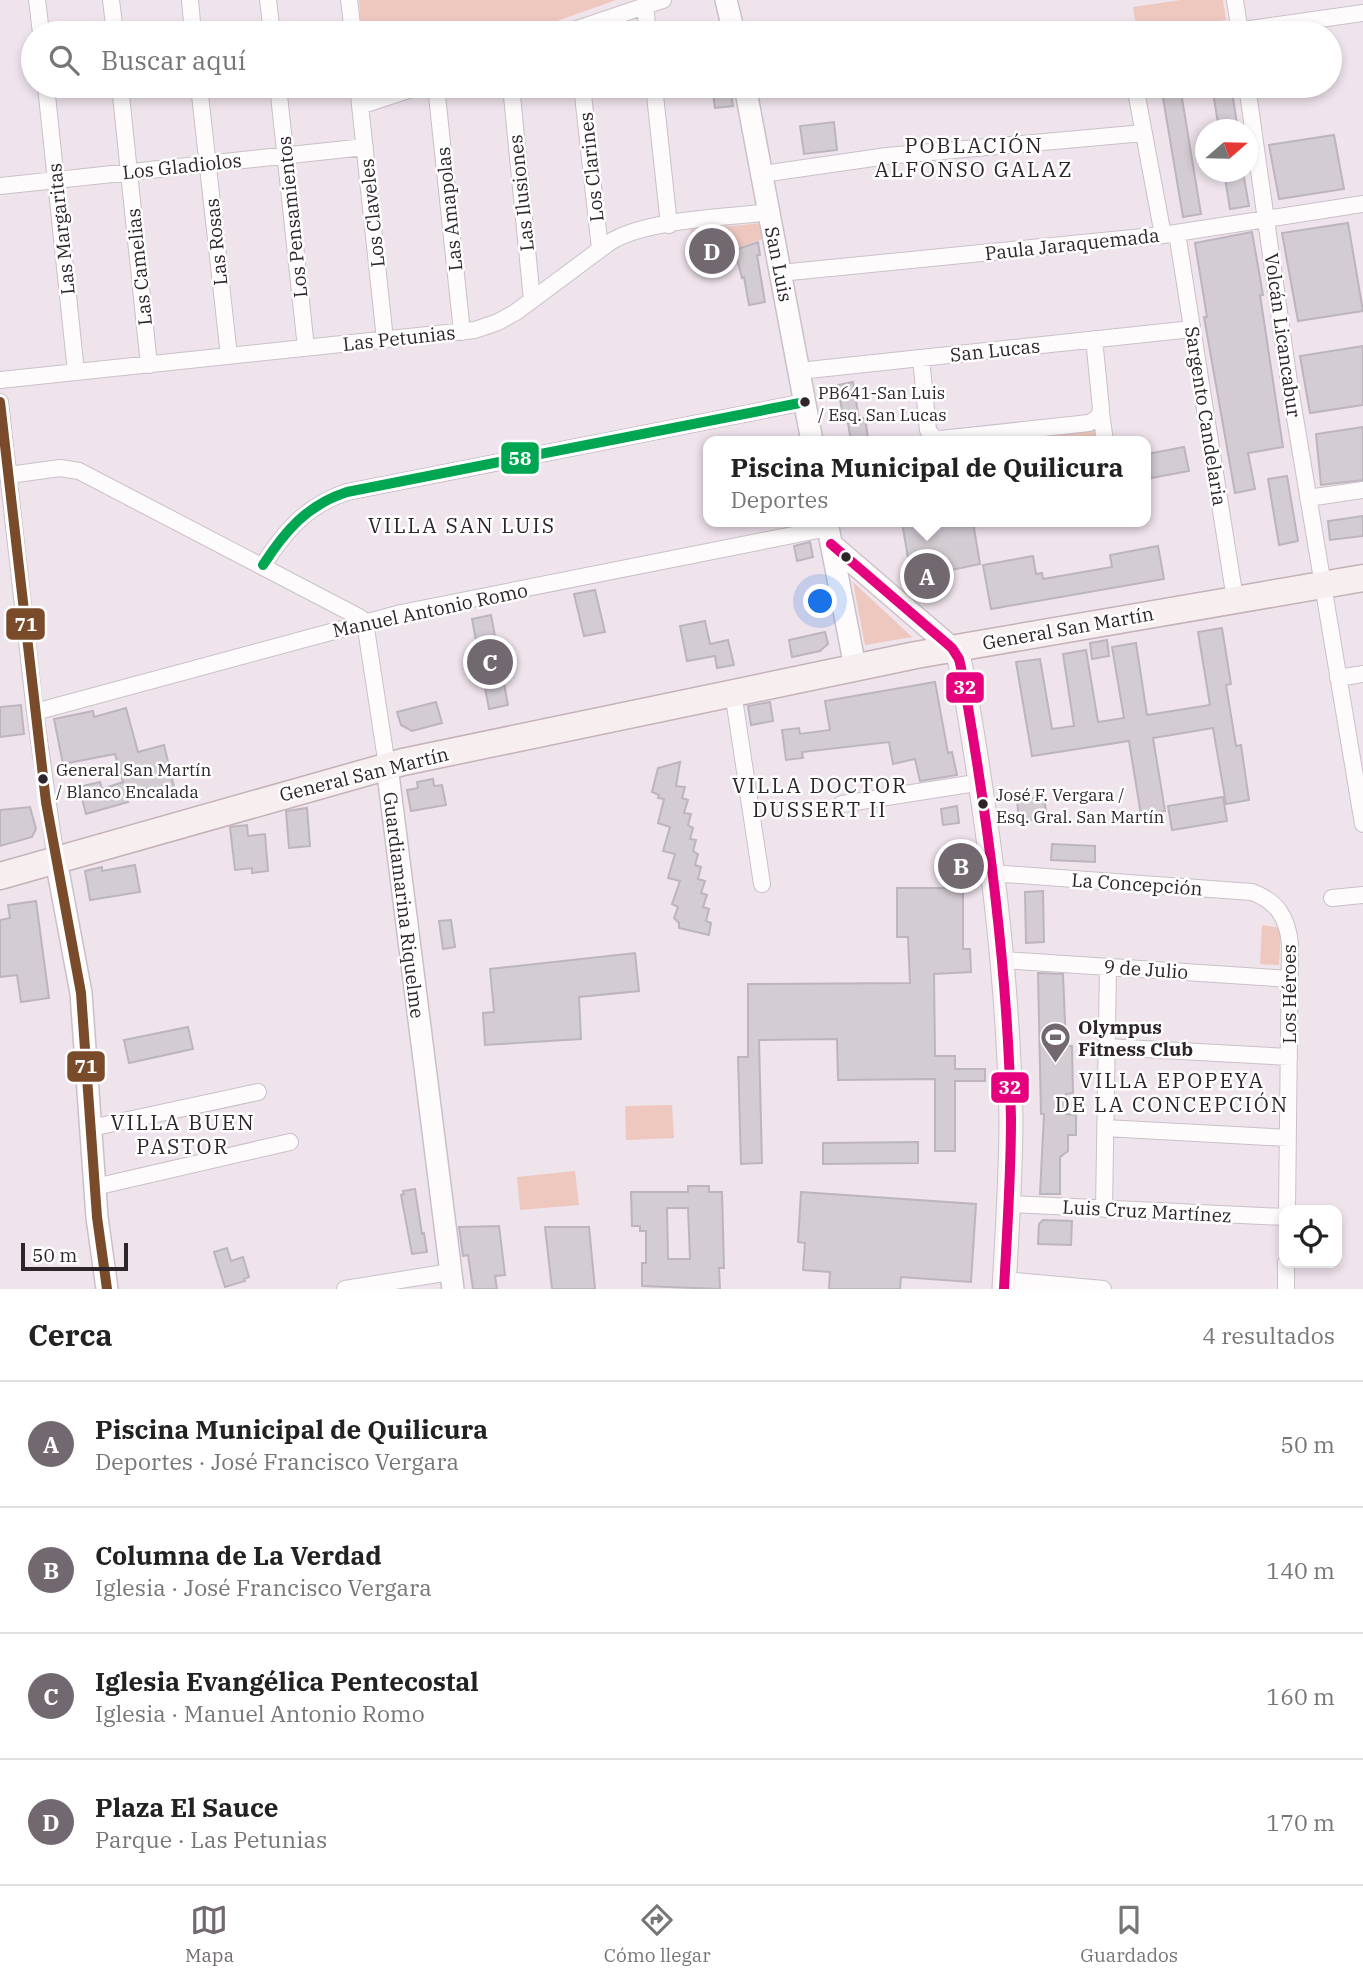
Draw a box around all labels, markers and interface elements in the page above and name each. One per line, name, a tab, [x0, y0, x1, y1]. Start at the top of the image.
search box	[21, 21, 1342, 98]
icon: search	[45, 41, 83, 79]
text: Buscar aquí	[101, 43, 246, 77]
street label: Los Clarines	[573, 111, 609, 223]
north arrow	[1195, 119, 1258, 182]
district label: POBLACIÓN ALFONSO GALAZ	[874, 131, 1074, 183]
street label: Las Ilusiones	[503, 134, 539, 252]
street label: Los Pensamientos	[272, 135, 312, 299]
street label: Las Amapolas	[431, 146, 467, 272]
street label: Los Gladiolos	[121, 148, 243, 184]
street label: Los Claveles	[354, 157, 390, 269]
street label: Las Margaritas	[42, 162, 80, 296]
street label: Las Rosas	[199, 197, 233, 287]
street label: Las Camelias	[121, 207, 157, 327]
street label: Paula Jaraquemada	[983, 223, 1161, 265]
street label: San Luis	[760, 224, 798, 304]
pin: D	[689, 225, 735, 277]
street label: Volcán Licancabur	[1260, 251, 1306, 419]
street label: Las Petunias	[341, 320, 457, 356]
street label: Sargento Candelaria	[1180, 324, 1232, 508]
street label: San Lucas	[949, 333, 1041, 367]
place label: PB641-San Luis / Esq. San Lucas	[818, 382, 947, 426]
marker: PB641-San Luis / Esq. San Lucas	[798, 395, 812, 409]
popup	[703, 436, 1151, 527]
line badge: 58	[500, 441, 540, 475]
text: 58	[509, 446, 531, 470]
text: Piscina Municipal de Quilicura	[730, 450, 1124, 484]
text: Deportes	[730, 484, 828, 514]
district label: VILLA SAN LUIS	[368, 511, 556, 539]
unlabelled marker	[839, 550, 853, 564]
pin: A	[904, 550, 950, 602]
street label: Manuel Antonio Romo	[330, 578, 530, 642]
your location	[803, 584, 837, 618]
street label: General San Martín	[980, 601, 1156, 655]
line badge: 71	[5, 607, 46, 641]
text: 71	[15, 612, 37, 636]
pin: C	[467, 636, 513, 688]
line badge: 32	[945, 671, 985, 704]
text: 32	[954, 675, 976, 699]
street label: General San Martín	[277, 741, 451, 807]
place label: General San Martín / Blanco Encalada	[56, 759, 211, 803]
district label: VILLA DOCTOR DUSSERT II	[732, 771, 908, 823]
marker: General San Martín / Blanco Encalada	[36, 772, 50, 786]
place label: José F. Vergara / Esq. Gral. San Martín	[996, 784, 1165, 828]
street label: Guardiamarina Riquelme	[378, 790, 430, 1020]
marker: José F. Vergara / Esq. Gral. San Martín	[976, 797, 990, 811]
pin: B	[938, 840, 984, 892]
street label: La Concepción	[1071, 867, 1203, 901]
street label: Los Héroes	[1277, 944, 1301, 1044]
street label: 9 de Julio	[1103, 954, 1189, 984]
place label: Olympus Fitness Club	[1078, 1015, 1193, 1061]
sports icon: Olympus Fitness Club	[1038, 1021, 1072, 1065]
line badge: 71	[66, 1050, 106, 1083]
text: 71	[75, 1054, 97, 1078]
district label: VILLA EPOPEYA DE LA CONCEPCIÓN	[1055, 1066, 1289, 1118]
line badge: 32	[990, 1071, 1030, 1104]
text: 32	[999, 1075, 1021, 1099]
district label: VILLA BUEN PASTOR	[111, 1108, 255, 1160]
street label: Luis Cruz Martínez	[1062, 1195, 1232, 1227]
map controls	[1279, 1205, 1342, 1268]
button: locate	[1279, 1205, 1342, 1268]
scale bar	[21, 1240, 128, 1272]
text: 50 m	[32, 1243, 77, 1267]
text: Cerca	[28, 1315, 113, 1354]
text: 4 resultados	[1202, 1320, 1335, 1350]
text: Piscina Municipal de Quilicura	[95, 1412, 488, 1446]
text: A	[43, 1429, 59, 1459]
text: 50 m	[1280, 1429, 1335, 1459]
text: Deportes · José Francisco Vergara	[95, 1446, 459, 1476]
text: Columna de La Verdad	[95, 1538, 382, 1572]
text: B	[43, 1555, 59, 1585]
text: 140 m	[1266, 1555, 1335, 1585]
text: Iglesia · José Francisco Vergara	[95, 1572, 432, 1602]
text: Iglesia Evangélica Pentecostal	[95, 1664, 479, 1698]
text: C	[43, 1681, 59, 1711]
text: 160 m	[1266, 1681, 1335, 1711]
text: Iglesia · Manuel Antonio Romo	[95, 1698, 425, 1728]
text: Plaza El Sauce	[95, 1790, 278, 1824]
text: D	[42, 1807, 60, 1837]
text: 170 m	[1266, 1807, 1335, 1837]
text: Parque · Las Petunias	[95, 1824, 327, 1854]
tab: Mapa	[185, 1901, 234, 1967]
tab: Cómo llegar	[604, 1901, 711, 1967]
tab: Guardados	[1080, 1901, 1178, 1967]

